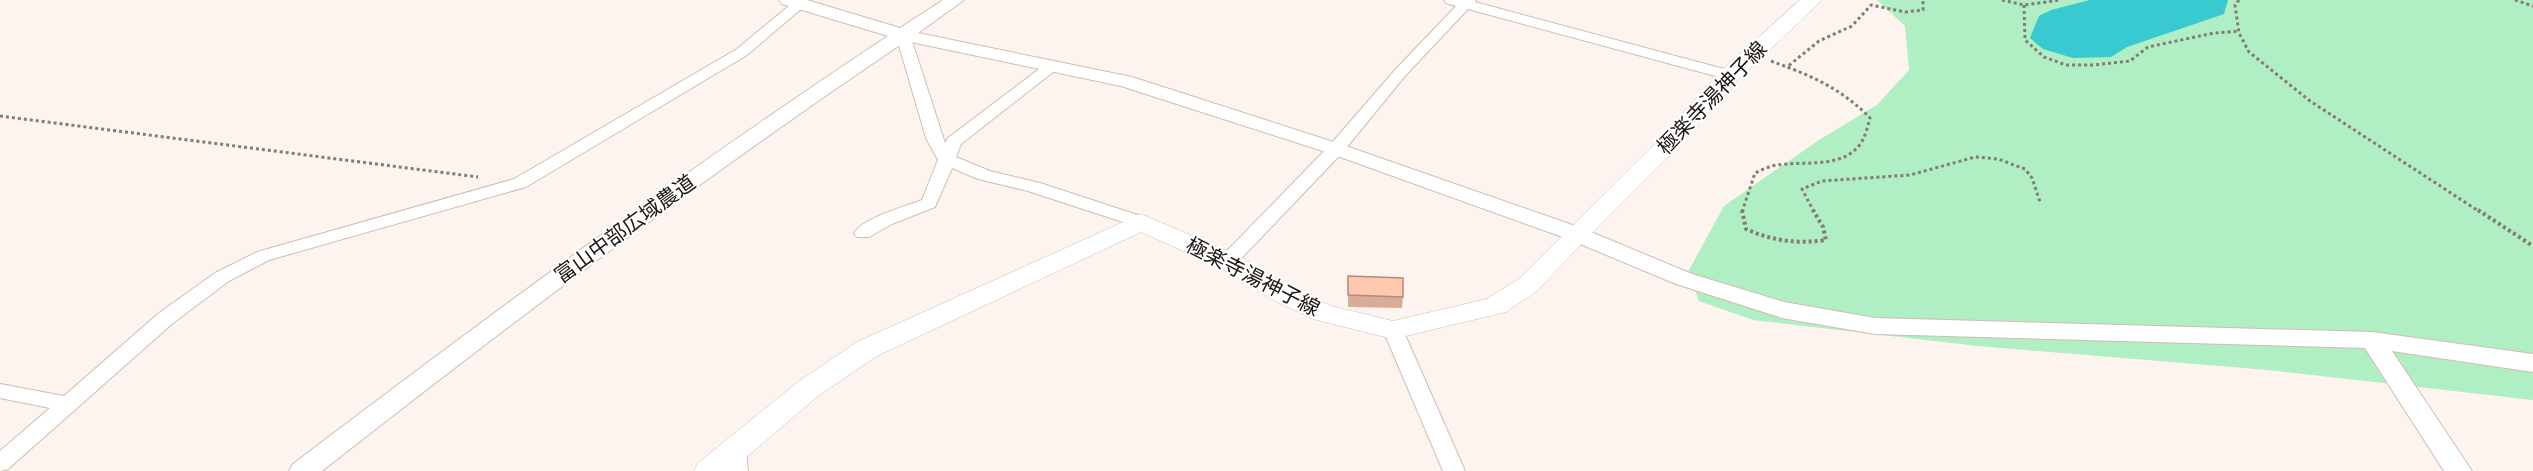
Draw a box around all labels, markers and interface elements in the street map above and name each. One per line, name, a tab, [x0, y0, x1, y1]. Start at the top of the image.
street label: 極楽寺湯神子線	[1650, 35, 1775, 163]
street label: 富山中部広域農道	[548, 167, 703, 292]
street label: 極楽寺湯神子線	[1180, 230, 1325, 326]

